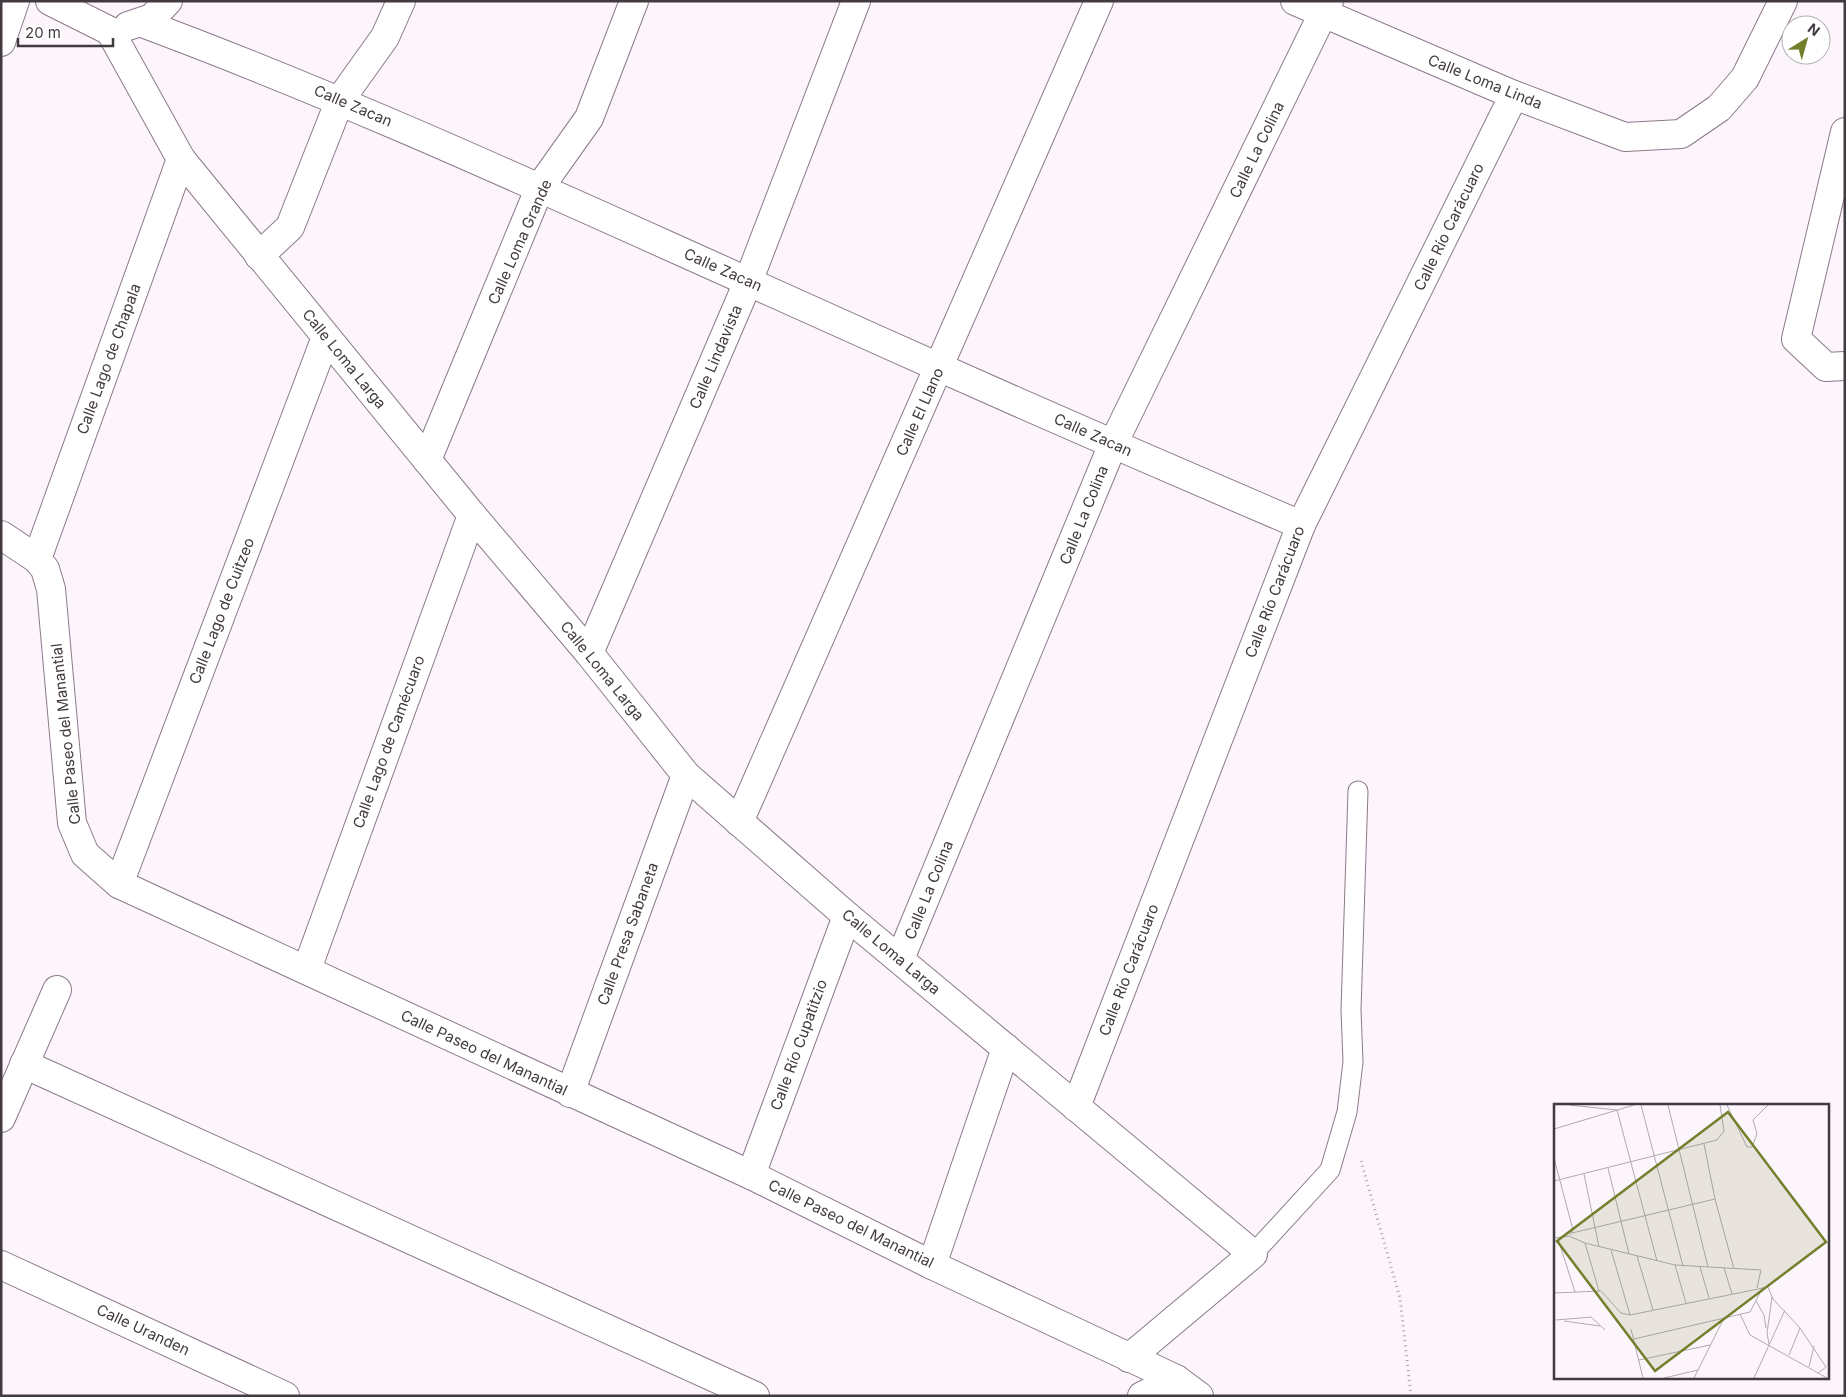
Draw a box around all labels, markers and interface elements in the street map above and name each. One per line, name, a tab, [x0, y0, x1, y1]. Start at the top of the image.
scale bar	[18, 15, 112, 47]
north arrow	[1781, 15, 1831, 65]
text: N	[1805, 19, 1824, 39]
text: 20 m	[25, 23, 61, 42]
street label: Calle Loma Linda	[1425, 50, 1545, 113]
street label: Calle Zacan	[311, 80, 395, 131]
street label: Calle La Colina	[1225, 98, 1288, 201]
street label: Calle Río Carácuaro	[1409, 160, 1488, 294]
street label: Calle Loma Grande	[483, 176, 556, 307]
street label: Calle Zacan	[681, 244, 765, 295]
street label: Calle Lago de Chapala	[72, 281, 145, 437]
street label: Calle Lindavista	[685, 302, 746, 412]
street label: Calle Loma Larga	[298, 305, 390, 412]
street label: Calle El Llano	[892, 365, 948, 459]
street label: Calle Zacan	[1051, 409, 1135, 460]
street label: Calle La Colina	[1055, 462, 1112, 567]
street label: Calle Río Carácuaro	[1241, 523, 1308, 660]
street label: Calle Lago de Cuitzeo	[185, 535, 258, 687]
street label: Calle Loma Larga	[556, 617, 648, 724]
street label: Calle Paseo del Manantial	[47, 643, 84, 826]
street label: Calle Lago de Camécuaro	[348, 653, 429, 831]
street label: Calle La Colina	[900, 837, 957, 942]
street label: Calle Presa Sabaneta	[593, 860, 662, 1008]
street label: Calle Río Carácuaro	[1095, 901, 1162, 1038]
street label: Calle Loma Larga	[838, 905, 944, 998]
street label: Calle Río Cupatitzio	[766, 977, 831, 1113]
street label: Calle Paseo del Manantial	[398, 1005, 571, 1100]
inset map	[1554, 1104, 1828, 1380]
street label: Calle Paseo del Manantial	[765, 1175, 937, 1272]
street label: Calle Uranden	[94, 1300, 193, 1359]

